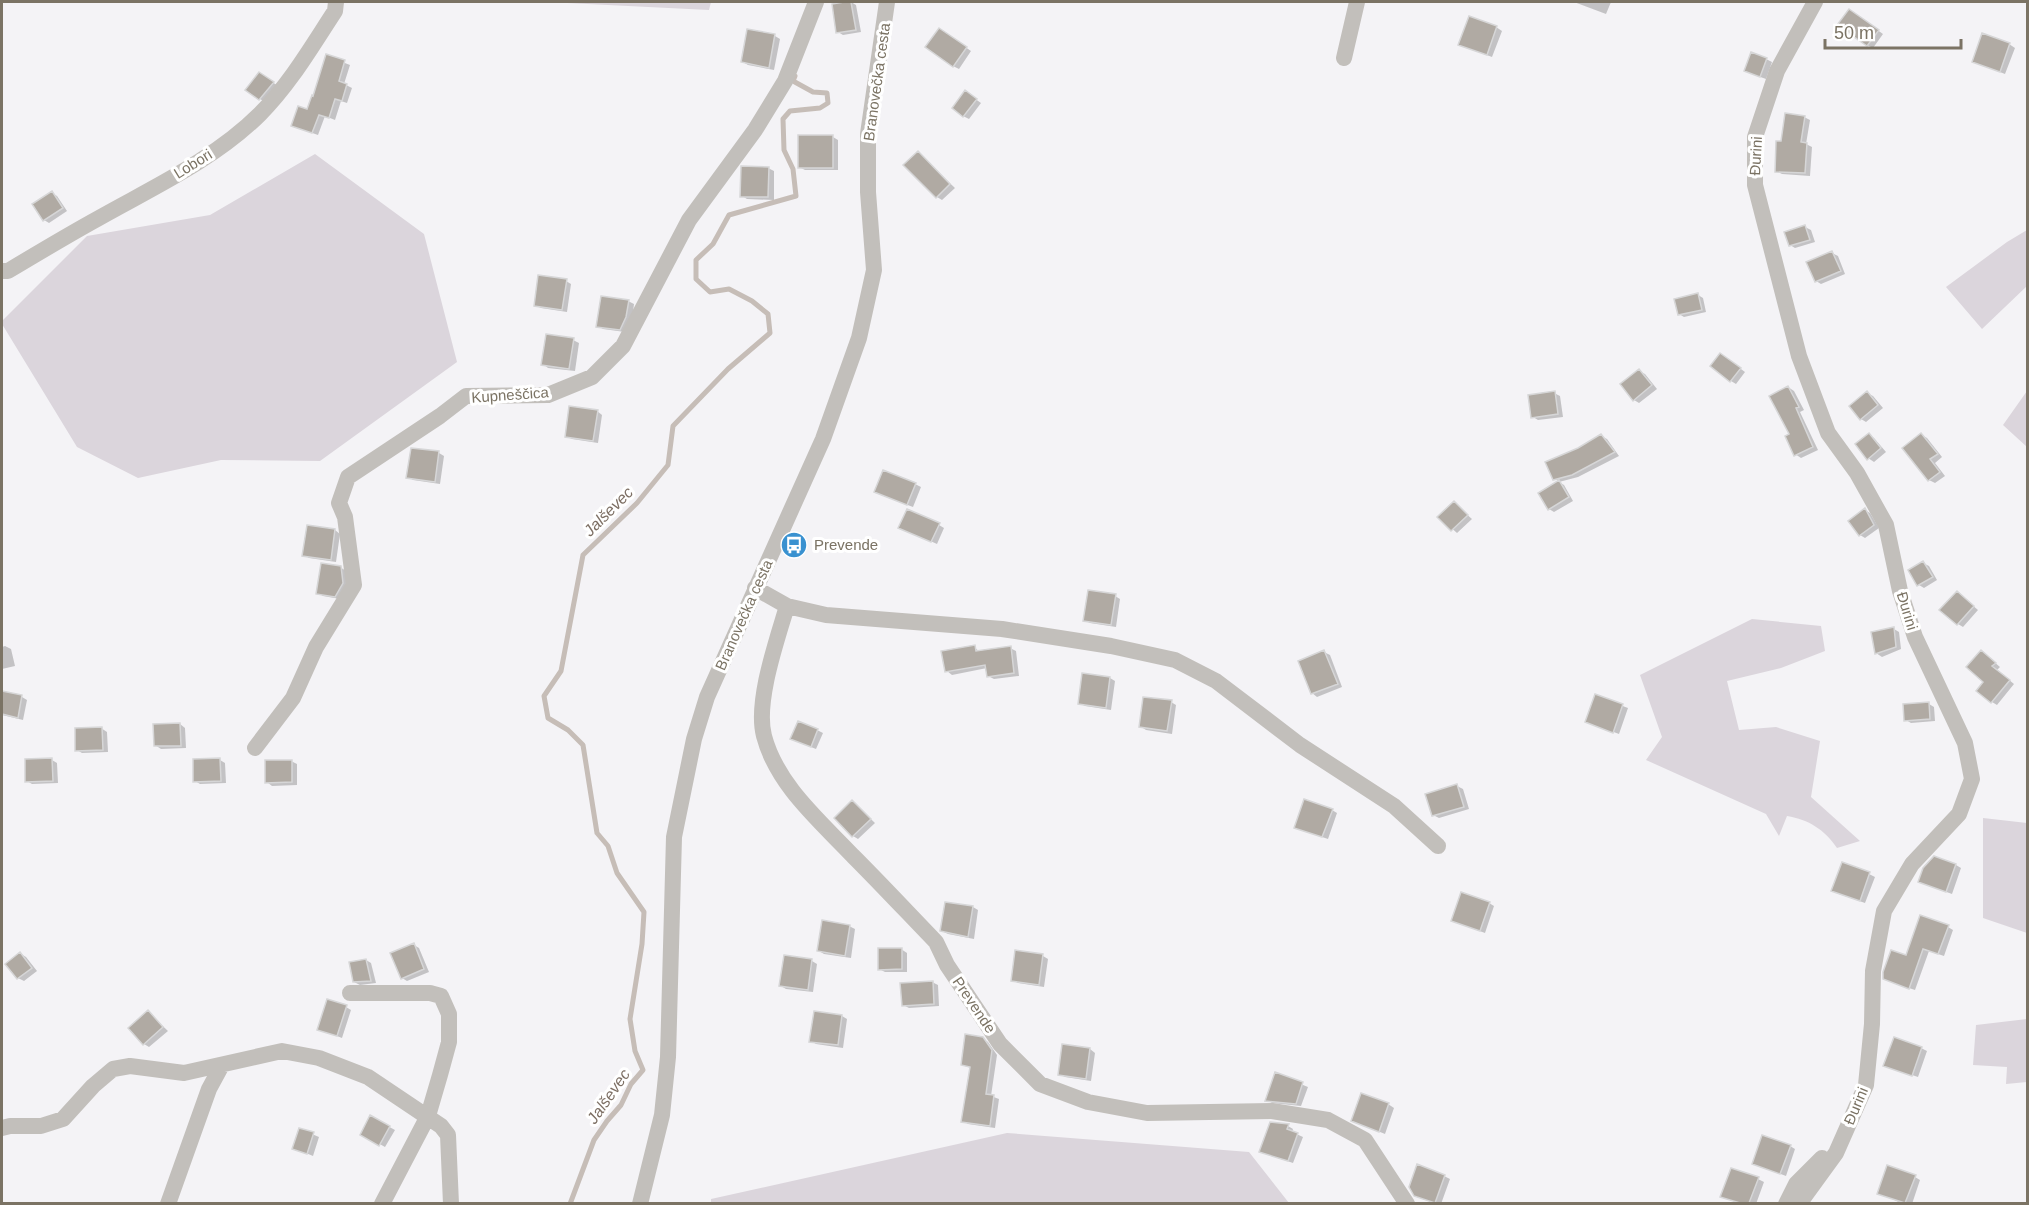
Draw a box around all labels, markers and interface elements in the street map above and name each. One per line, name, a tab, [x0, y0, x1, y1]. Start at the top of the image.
scale bar	[1825, 12, 1962, 50]
street label: Branovečka cesta	[860, 21, 893, 142]
text: 50 m	[1834, 23, 1874, 43]
street label: Đurini	[1746, 136, 1765, 176]
street label: Lobori	[171, 145, 215, 182]
street label: Kupneščica	[471, 383, 550, 406]
water label: Jalševec	[580, 483, 636, 540]
bus stop icon: Prevende	[779, 530, 809, 560]
place label: Prevende	[814, 536, 878, 553]
street label: Branovečka cesta	[712, 556, 776, 673]
street label: Đurini	[1894, 590, 1921, 632]
street label: Prevende	[949, 973, 999, 1036]
water label: Jalševec	[583, 1066, 633, 1127]
street label: Đurini	[1840, 1084, 1871, 1127]

